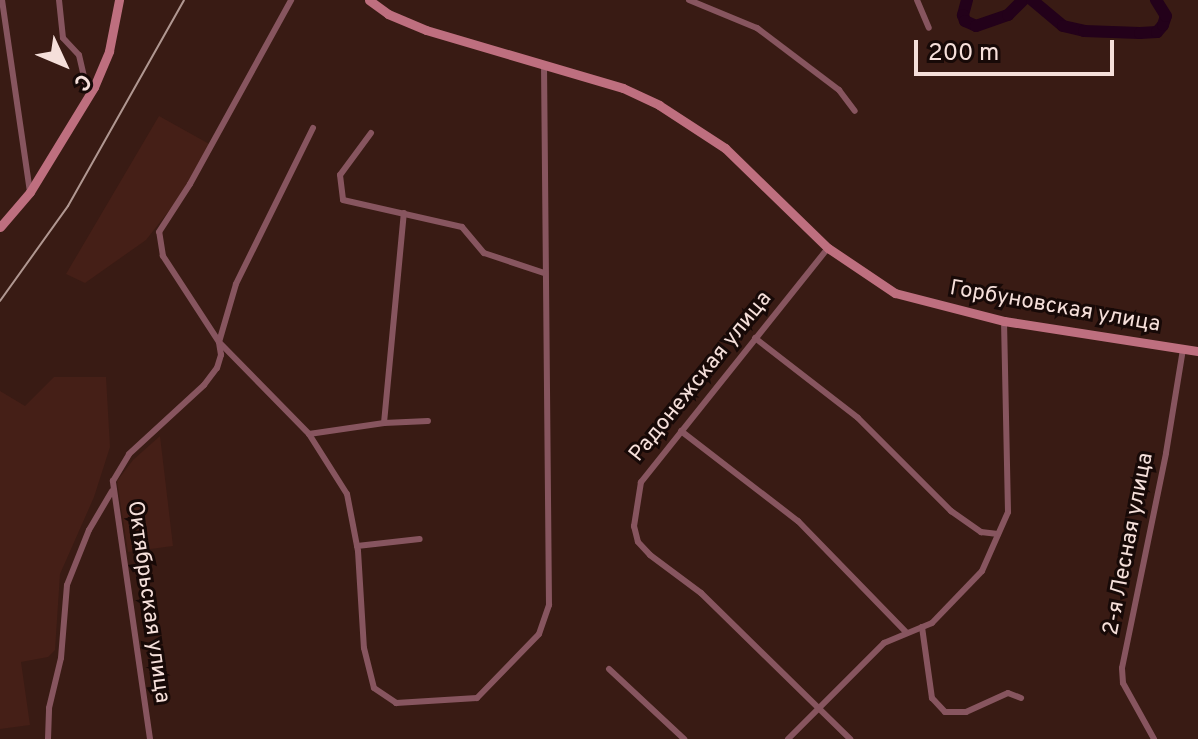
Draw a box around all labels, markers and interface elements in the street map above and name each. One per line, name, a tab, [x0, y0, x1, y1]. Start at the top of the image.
north arrow	[24, 24, 104, 104]
scale bar	[918, 24, 1118, 74]
text: 200 m	[928, 39, 999, 69]
text: С	[67, 67, 96, 95]
street label: Горбуновская улица	[948, 275, 1162, 339]
street label: Радонежская улица	[624, 286, 778, 468]
street label: 2-я Лесная улица	[1098, 451, 1160, 637]
street label: Октябрьская улица	[121, 499, 175, 705]

